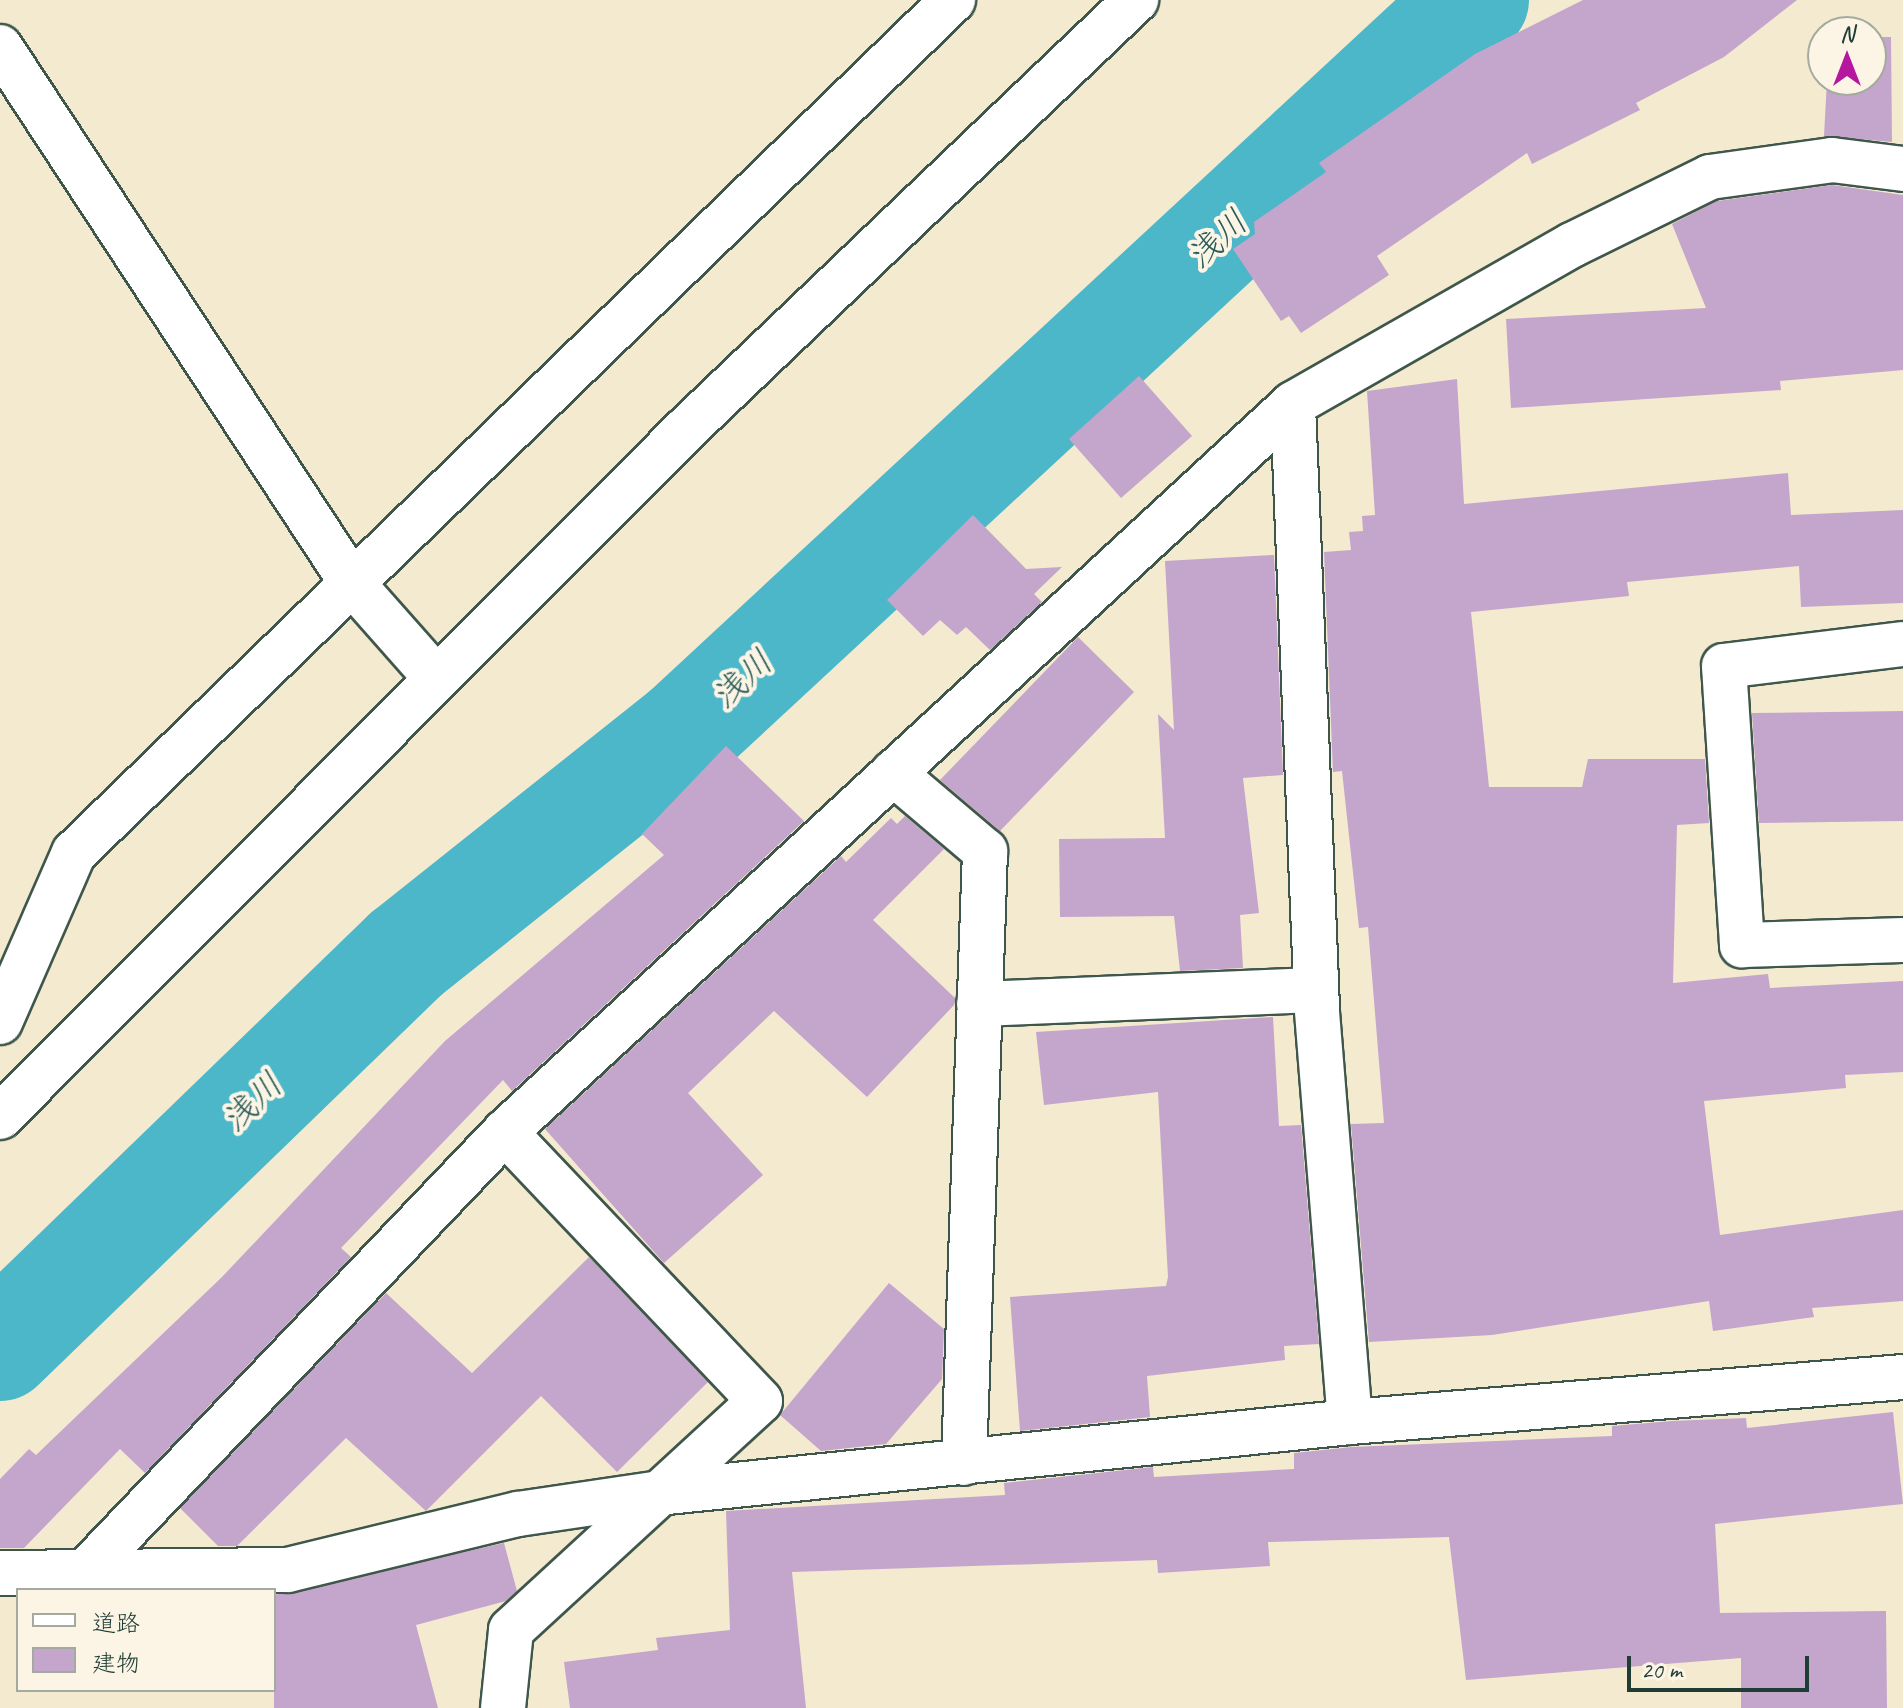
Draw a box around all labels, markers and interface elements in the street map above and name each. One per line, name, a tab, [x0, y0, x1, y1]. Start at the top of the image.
north arrow	[1807, 16, 1887, 96]
text: N	[1840, 20, 1854, 48]
water label: 浅川	[1178, 201, 1256, 277]
water label: 浅川	[703, 641, 781, 717]
water label: 浅川	[213, 1064, 291, 1140]
legend	[16, 1588, 276, 1692]
text: 道路	[92, 1608, 140, 1638]
scale bar	[1631, 1640, 1813, 1690]
text: 建物	[92, 1648, 140, 1678]
text: 20 m	[1641, 1655, 1682, 1685]

